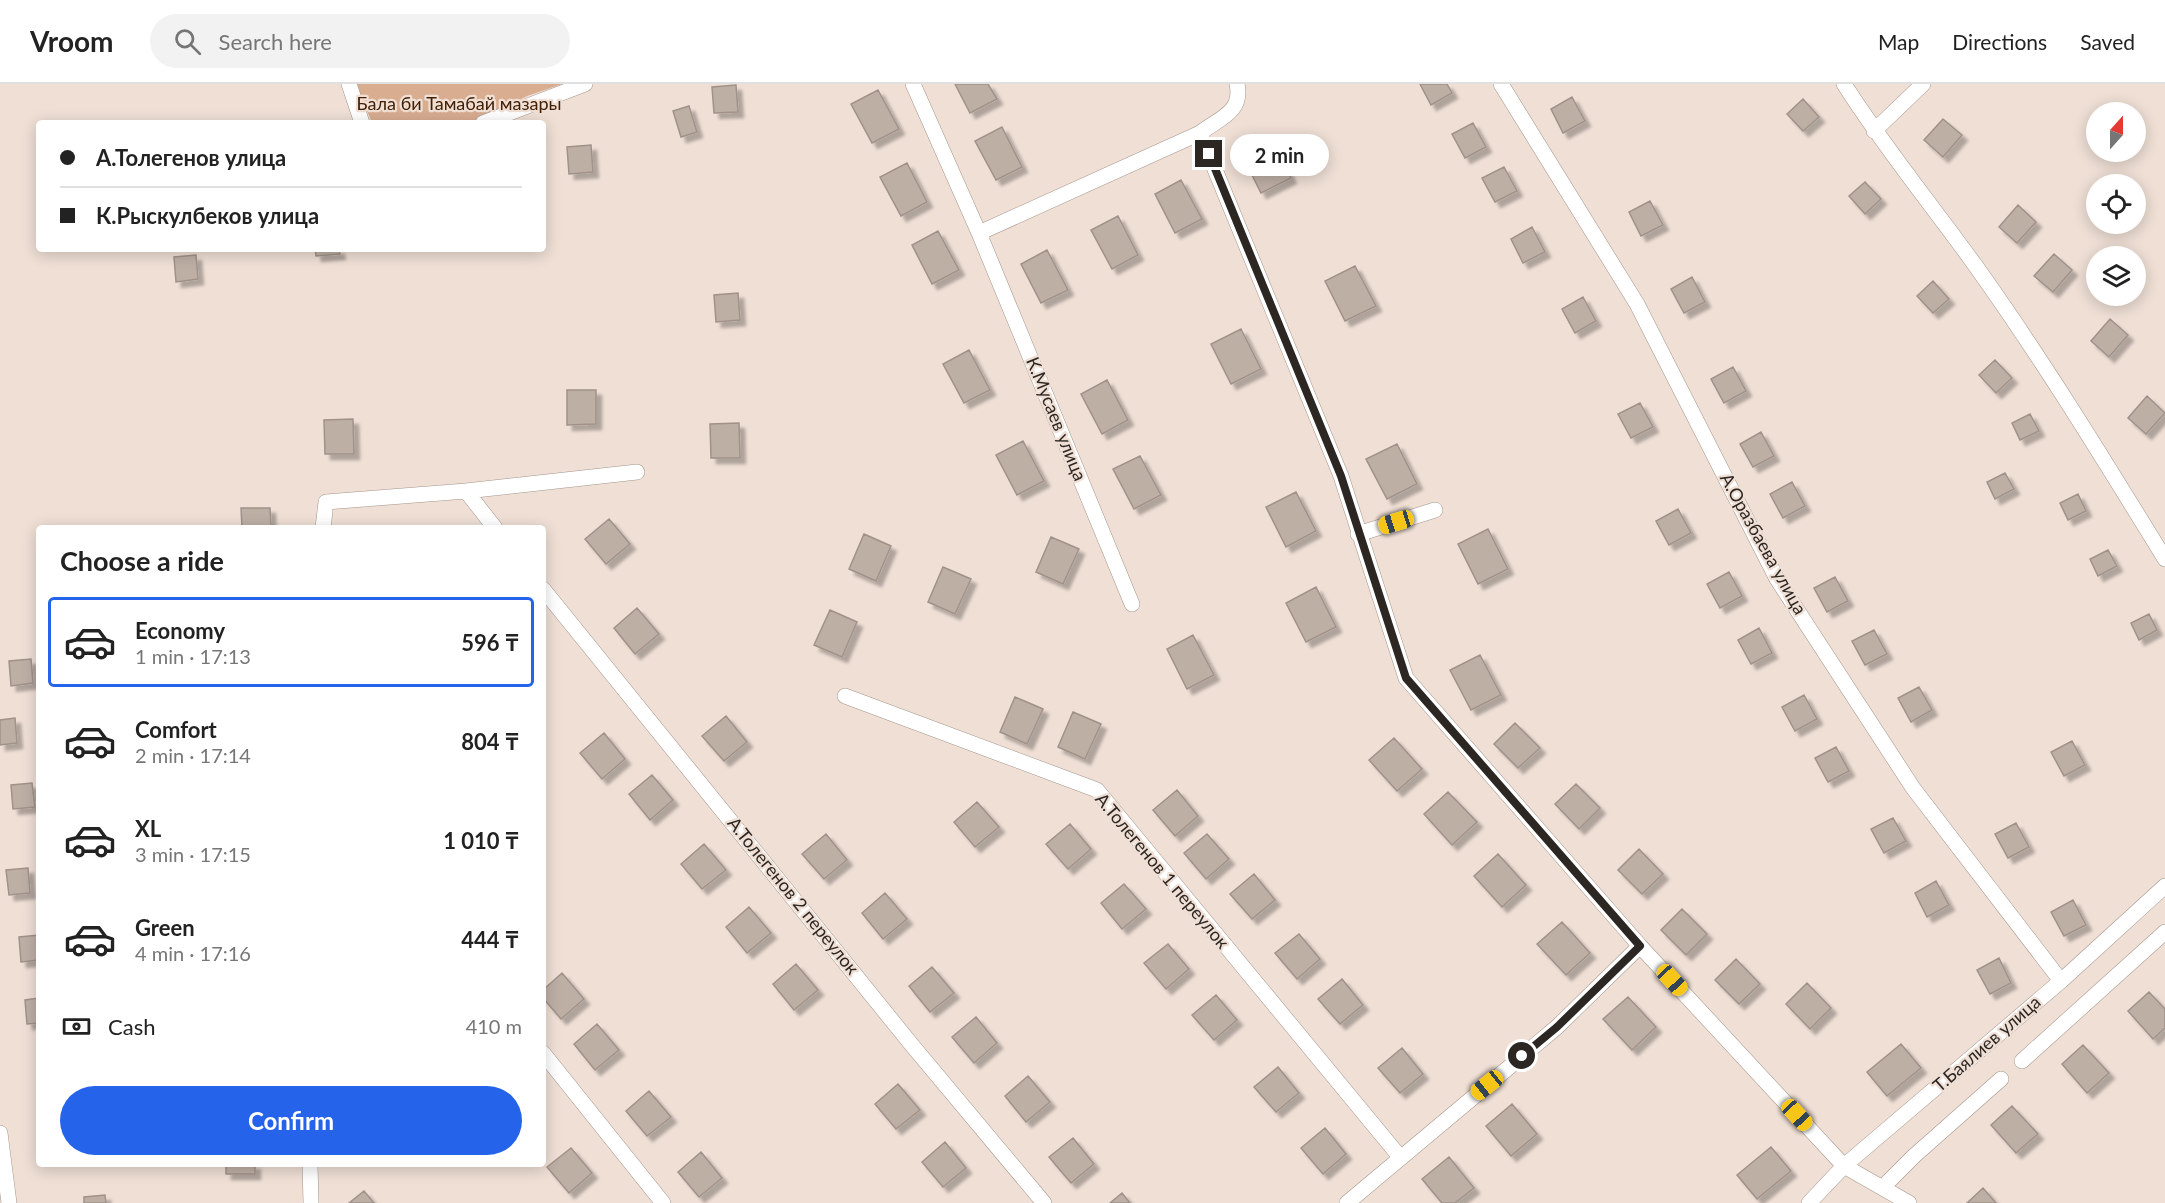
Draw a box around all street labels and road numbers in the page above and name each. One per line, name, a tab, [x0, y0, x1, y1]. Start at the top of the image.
street label: К.Мусаев улица	[1022, 353, 1092, 484]
street label: А.Оразбаева улица	[1716, 469, 1812, 618]
street label: А.Толегенов 1 переулок	[1091, 788, 1235, 953]
street label: А.Толегенов 2 переулок	[723, 812, 865, 979]
street label: Т.Баялиев улица	[1928, 990, 2045, 1096]

